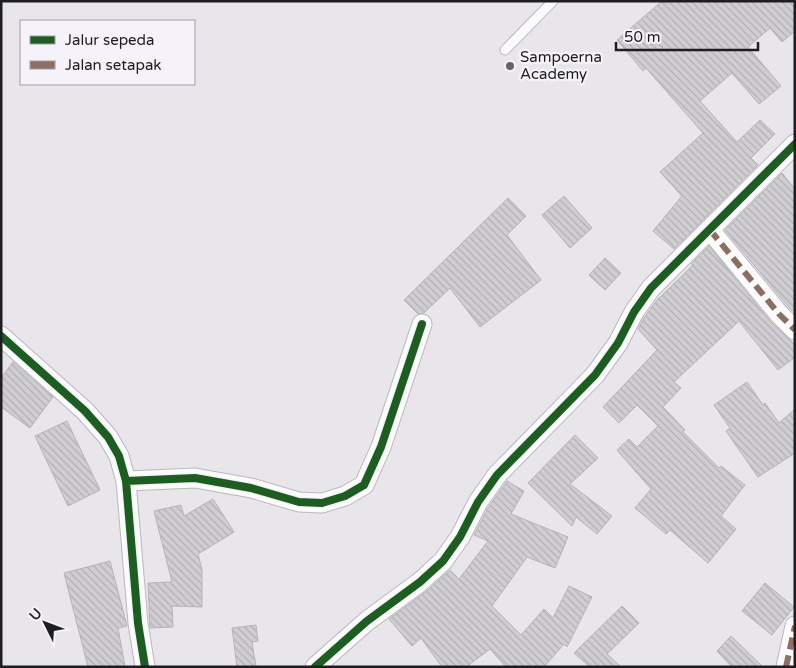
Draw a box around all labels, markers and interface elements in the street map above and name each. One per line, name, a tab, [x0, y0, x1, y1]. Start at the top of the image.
legend	[20, 20, 195, 85]
scale bar	[616, 20, 758, 52]
text: 50 m	[624, 28, 661, 46]
text: Jalur sepeda	[65, 31, 154, 49]
place label: Sampoerna Academy	[520, 48, 602, 83]
text: Jalan setapak	[65, 56, 162, 74]
marker: Sampoerna Academy	[504, 60, 516, 72]
north arrow	[20, 598, 70, 648]
text: U	[26, 605, 46, 624]

